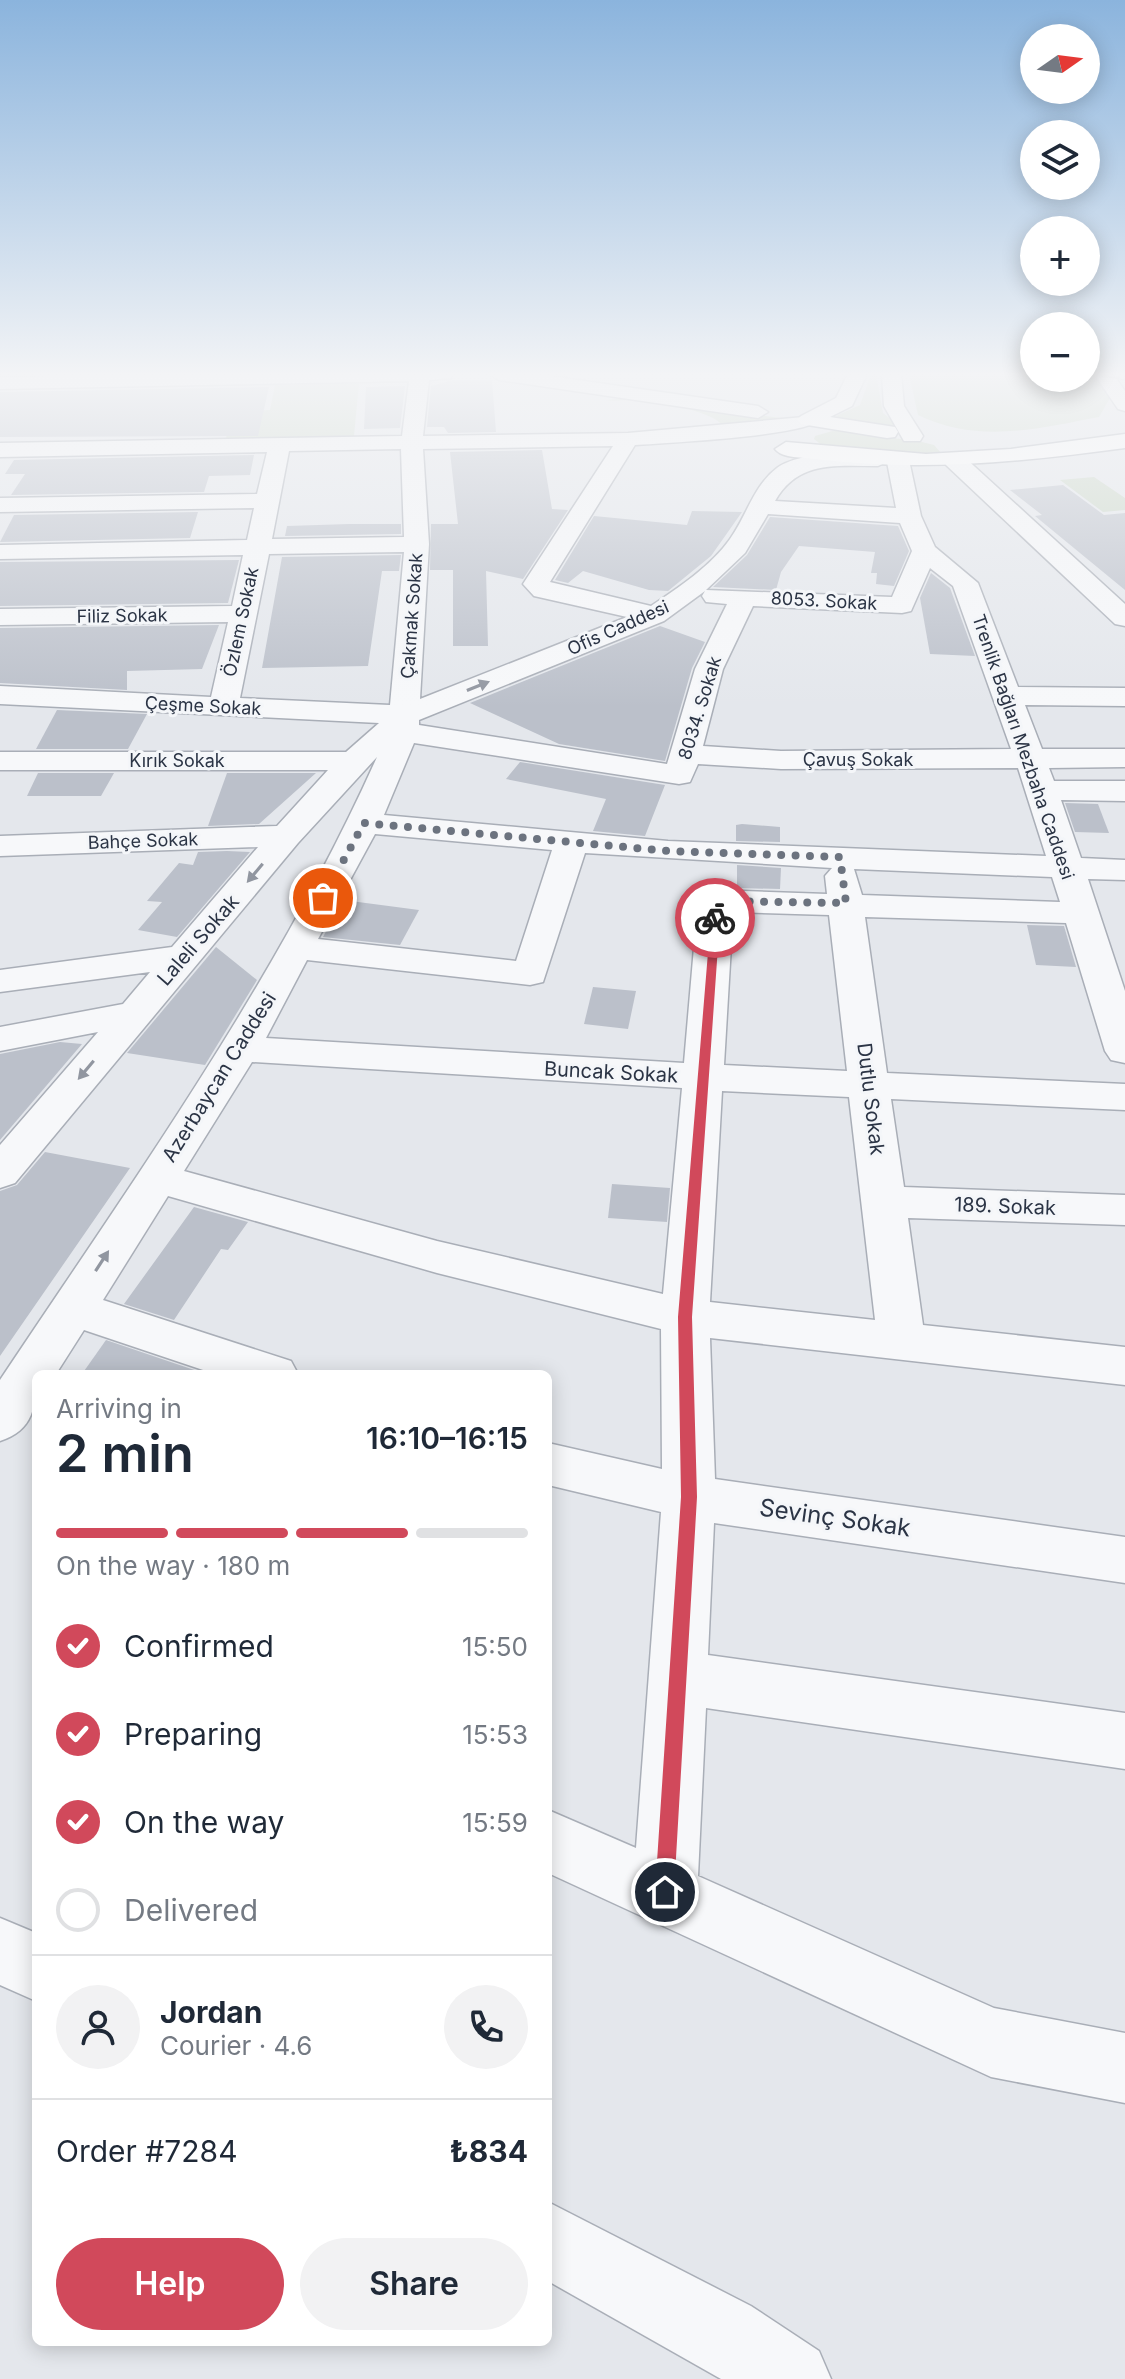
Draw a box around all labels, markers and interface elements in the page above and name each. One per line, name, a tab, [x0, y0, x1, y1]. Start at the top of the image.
north arrow	[1020, 24, 1100, 104]
map controls	[1020, 24, 1100, 392]
button: layers	[1020, 120, 1100, 200]
button: +	[1020, 216, 1100, 296]
button: −	[1020, 312, 1100, 392]
street label: Çakmak Sokak	[397, 552, 426, 680]
street label: Özlem Sokak	[218, 565, 262, 679]
street label: 8053. Sokak	[770, 587, 878, 614]
street label: Ofis Caddesi	[564, 596, 672, 659]
street label: Filiz Sokak	[76, 604, 168, 627]
street label: Trenlik Bağları Mezbaha Caddesi	[968, 612, 1079, 882]
street label: 8034. Sokak	[674, 653, 725, 762]
one-way arrow	[466, 679, 490, 692]
street label: Çeşme Sokak	[144, 692, 262, 719]
street label: Çavuş Sokak	[803, 749, 913, 770]
street label: Kırık Sokak	[129, 750, 225, 771]
street label: Bahçe Sokak	[87, 828, 199, 853]
one-way arrow	[247, 862, 264, 882]
pin	[289, 864, 357, 932]
icon: bag	[301, 876, 345, 920]
courier	[675, 878, 755, 958]
street label: Laleli Sokak	[152, 890, 244, 990]
icon: bike	[693, 896, 737, 940]
street label: Azerbaycan Caddesi	[157, 988, 281, 1166]
street label: Dutlu Sokak	[852, 1041, 890, 1157]
street label: Buncak Sokak	[543, 1057, 679, 1087]
one-way arrow	[78, 1060, 95, 1080]
street label: 189. Sokak	[954, 1192, 1056, 1220]
one-way arrow	[95, 1250, 109, 1272]
text: Arriving in	[56, 1393, 182, 1424]
text: 16:10–16:15	[366, 1420, 528, 1456]
text: 2 min	[56, 1422, 194, 1485]
street label: Sevinç Sokak	[758, 1493, 913, 1542]
text: On the way · 180 m	[56, 1550, 290, 1581]
icon: check	[56, 1624, 100, 1668]
text: Confirmed	[124, 1628, 274, 1664]
text: 15:50	[462, 1631, 528, 1662]
icon: check	[56, 1712, 100, 1756]
text: Preparing	[124, 1716, 262, 1752]
text: 15:53	[462, 1719, 528, 1750]
icon: check	[56, 1800, 100, 1844]
text: On the way	[124, 1804, 284, 1840]
text: 15:59	[462, 1807, 528, 1838]
pin	[631, 1858, 699, 1926]
icon: home	[643, 1870, 687, 1914]
text: Delivered	[124, 1892, 258, 1928]
button: person	[56, 1985, 140, 2069]
button: phone	[444, 1985, 528, 2069]
text: Jordan	[160, 1994, 262, 2030]
text: Courier · 4.6	[160, 2030, 312, 2061]
text: Order #7284	[56, 2133, 238, 2169]
text: ₺834	[449, 2133, 528, 2169]
button: Help	[56, 2238, 284, 2330]
button: Share	[300, 2238, 528, 2330]

